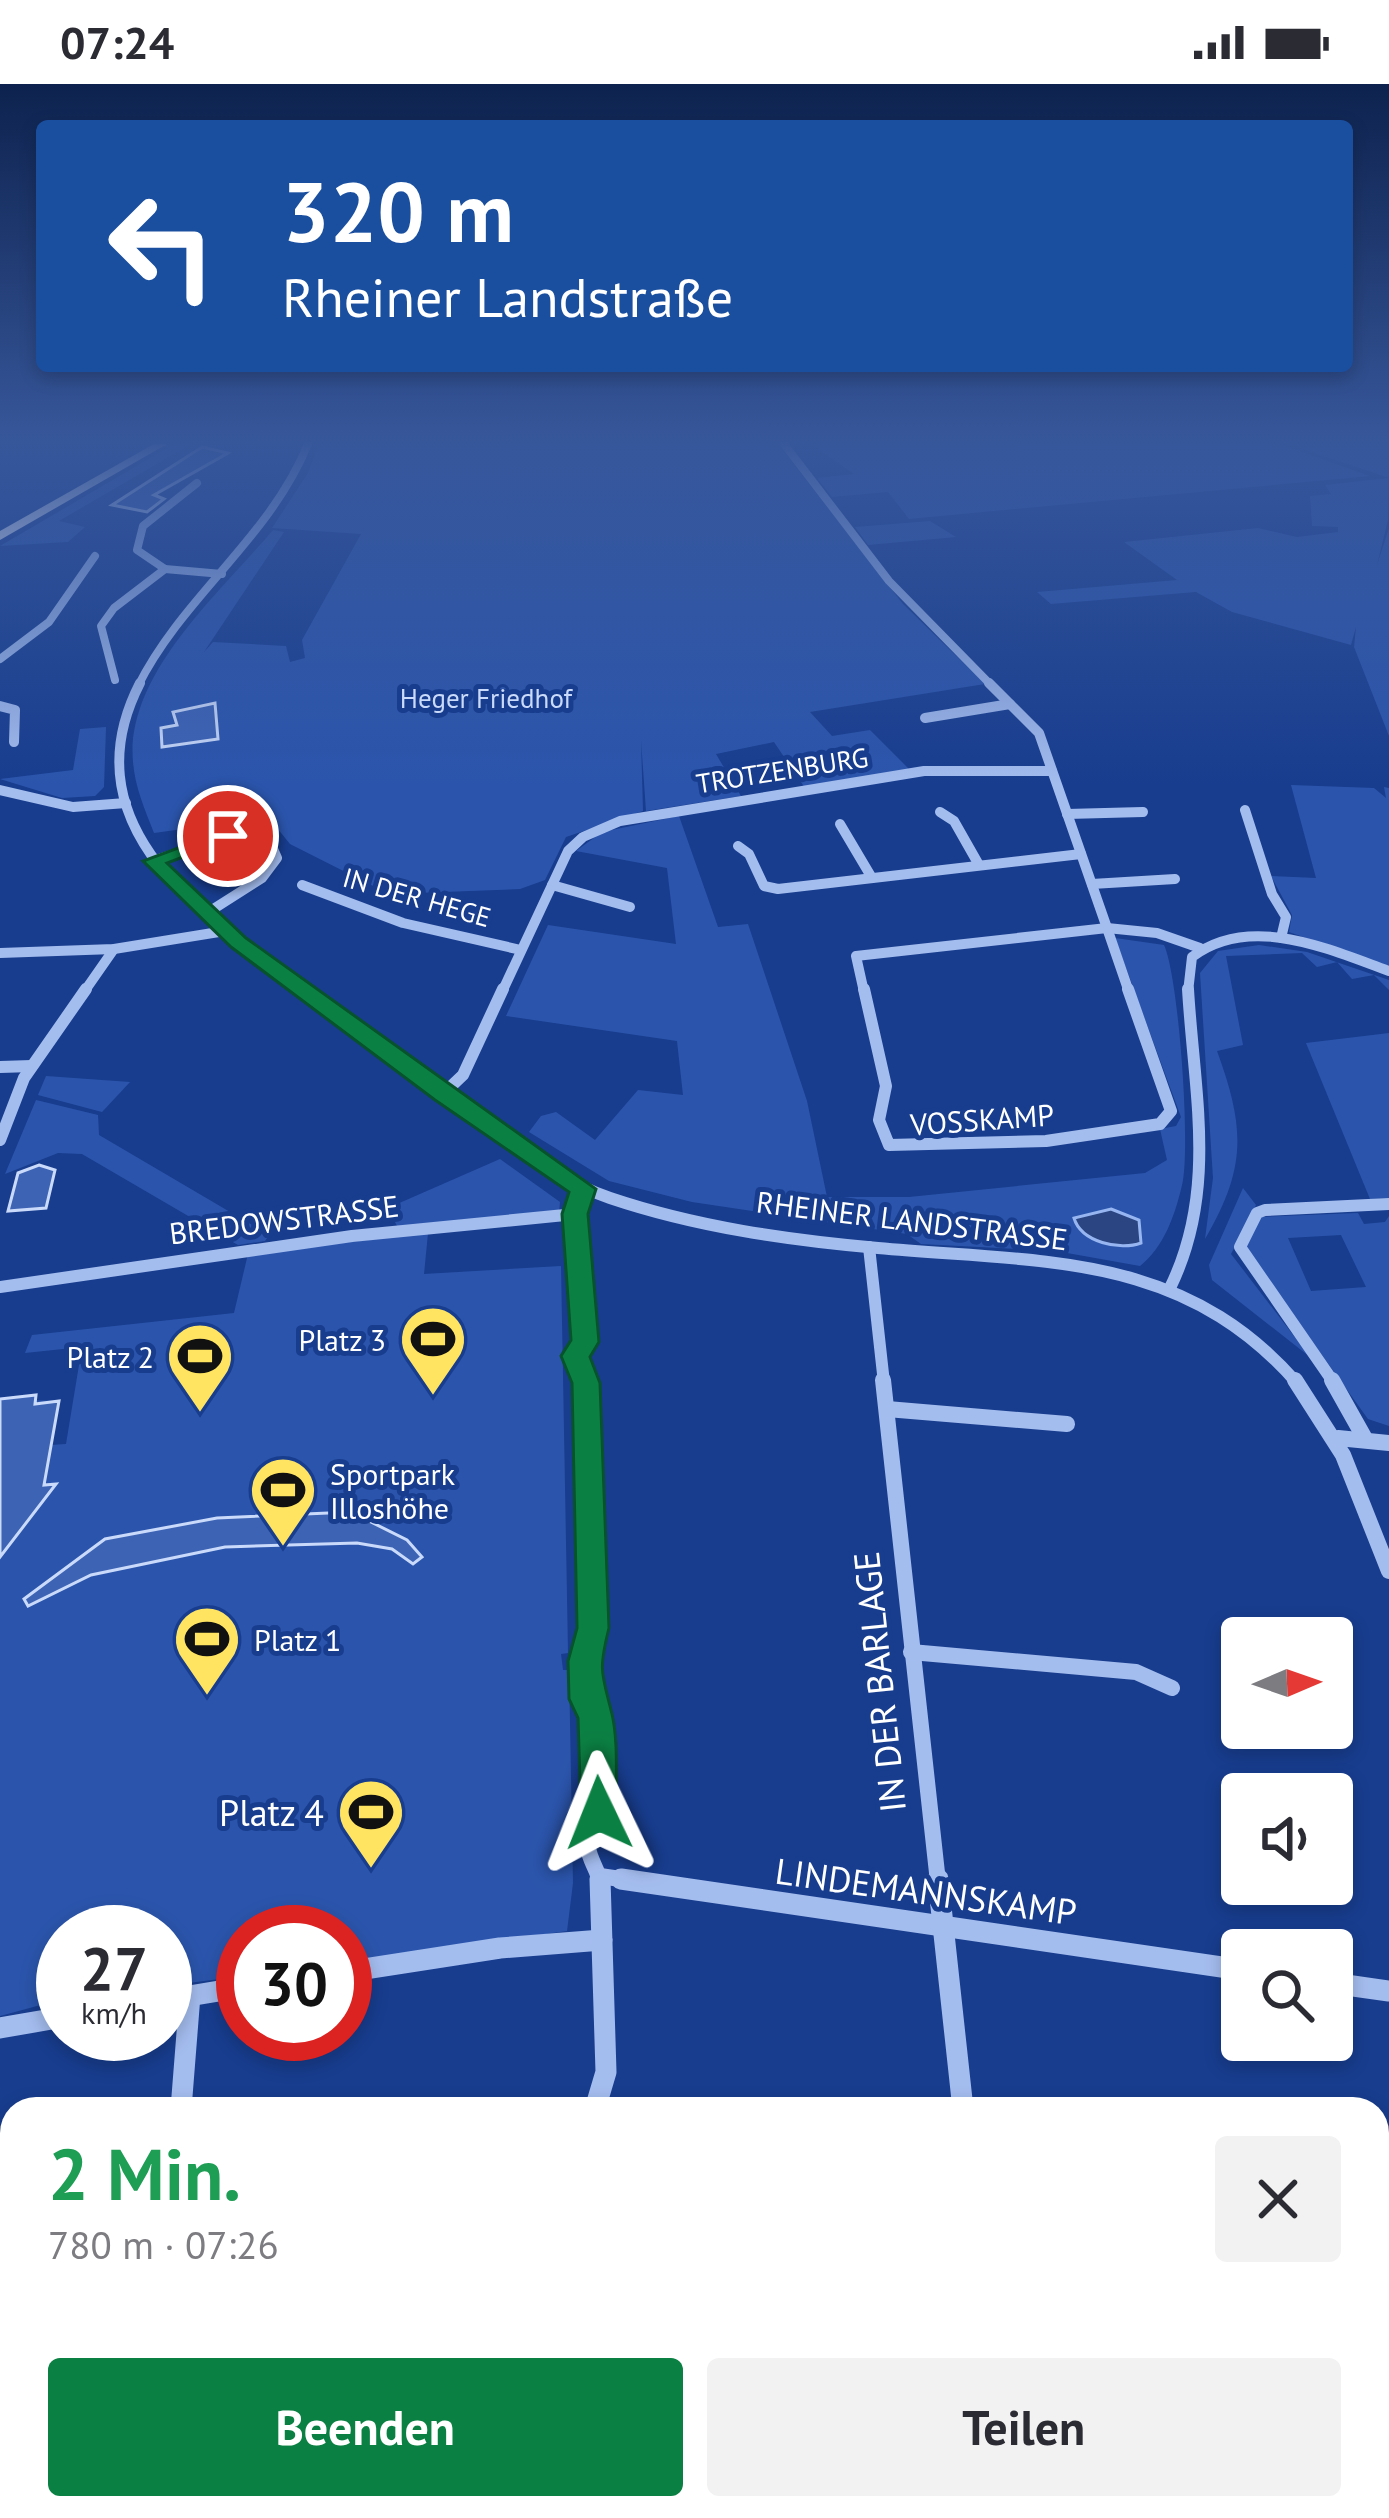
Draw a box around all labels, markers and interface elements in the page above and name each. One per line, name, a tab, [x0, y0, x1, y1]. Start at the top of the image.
text: 07:24	[60, 13, 174, 71]
text: 320 m	[282, 156, 514, 265]
icon: left	[84, 168, 240, 324]
text: Rheiner Landstraße	[282, 262, 733, 332]
park label: Heger Friedhof	[400, 681, 574, 715]
street label: TROTZENBURG	[694, 740, 870, 800]
pin	[177, 785, 279, 887]
icon: arrive	[195, 803, 261, 869]
street label: IN DER HEGE	[339, 860, 495, 934]
street label: VOSSKAMP	[908, 1095, 1055, 1144]
street label: RHEINER LANDSTRASSE	[754, 1182, 1070, 1258]
street label: BREDOWSTRASSE	[167, 1186, 401, 1252]
sports icon: Platz 3	[398, 1304, 468, 1398]
place label: Platz 3	[299, 1320, 386, 1359]
sports icon: Platz 2	[165, 1321, 235, 1415]
place label: Platz 2	[67, 1337, 154, 1376]
place label: Sportpark Illoshöhe	[330, 1454, 456, 1527]
sports icon: Sportpark Illoshöhe	[248, 1455, 318, 1549]
street label: IN DER BARLAGE	[842, 1549, 916, 1815]
sports icon: Platz 1	[172, 1604, 242, 1698]
north arrow	[1221, 1617, 1353, 1749]
map controls	[1221, 1617, 1353, 2061]
place label: Platz 1	[254, 1620, 341, 1659]
position arrow	[536, 1750, 662, 1876]
button: sound	[1221, 1773, 1353, 1905]
sports icon: Platz 4	[336, 1777, 406, 1871]
place label: Platz 4	[219, 1789, 324, 1836]
street label: LINDEMANNSKAMP	[772, 1847, 1080, 1935]
speed limit sign: 30	[216, 1905, 372, 2061]
text: 27	[80, 1929, 148, 2007]
button: search	[1221, 1929, 1353, 2061]
text: km/h	[81, 1993, 147, 2032]
text: 2 Min.	[48, 2127, 241, 2220]
button: close	[1215, 2136, 1341, 2262]
text: 780 m · 07:26	[48, 2219, 279, 2270]
button: Beenden	[48, 2358, 683, 2496]
button: Teilen	[707, 2358, 1341, 2496]

